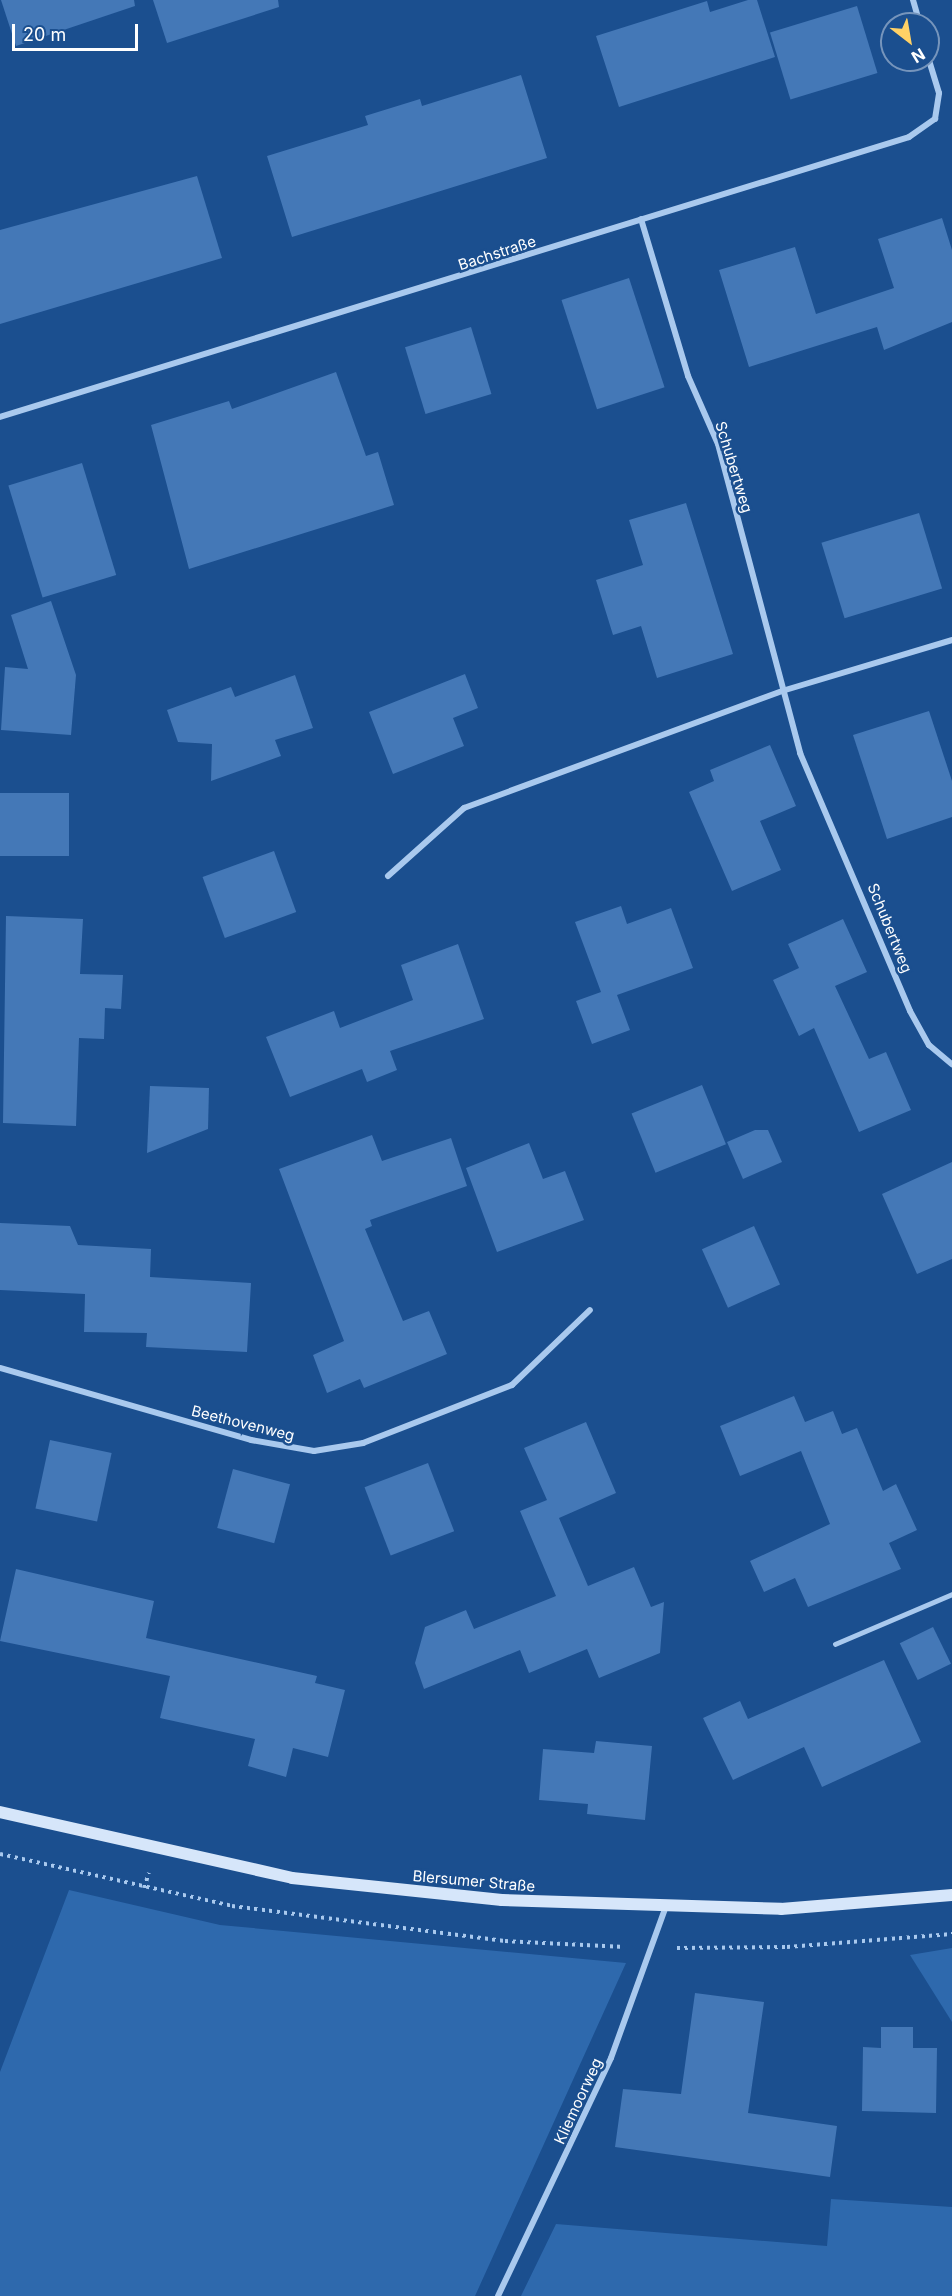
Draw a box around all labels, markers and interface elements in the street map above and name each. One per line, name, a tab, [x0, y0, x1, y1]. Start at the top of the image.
scale bar	[15, 12, 141, 50]
north arrow	[880, 12, 940, 72]
text: 20 m	[23, 24, 66, 45]
text: N	[908, 44, 929, 67]
street label: Bachstraße	[456, 232, 538, 274]
street label: Schubertweg	[712, 419, 756, 515]
street label: Schubertweg	[864, 881, 916, 975]
street label: Beethovenweg	[190, 1402, 296, 1444]
street label: Blersumer Straße	[412, 1867, 536, 1895]
street label: Kliemoorweg	[550, 2055, 606, 2147]

